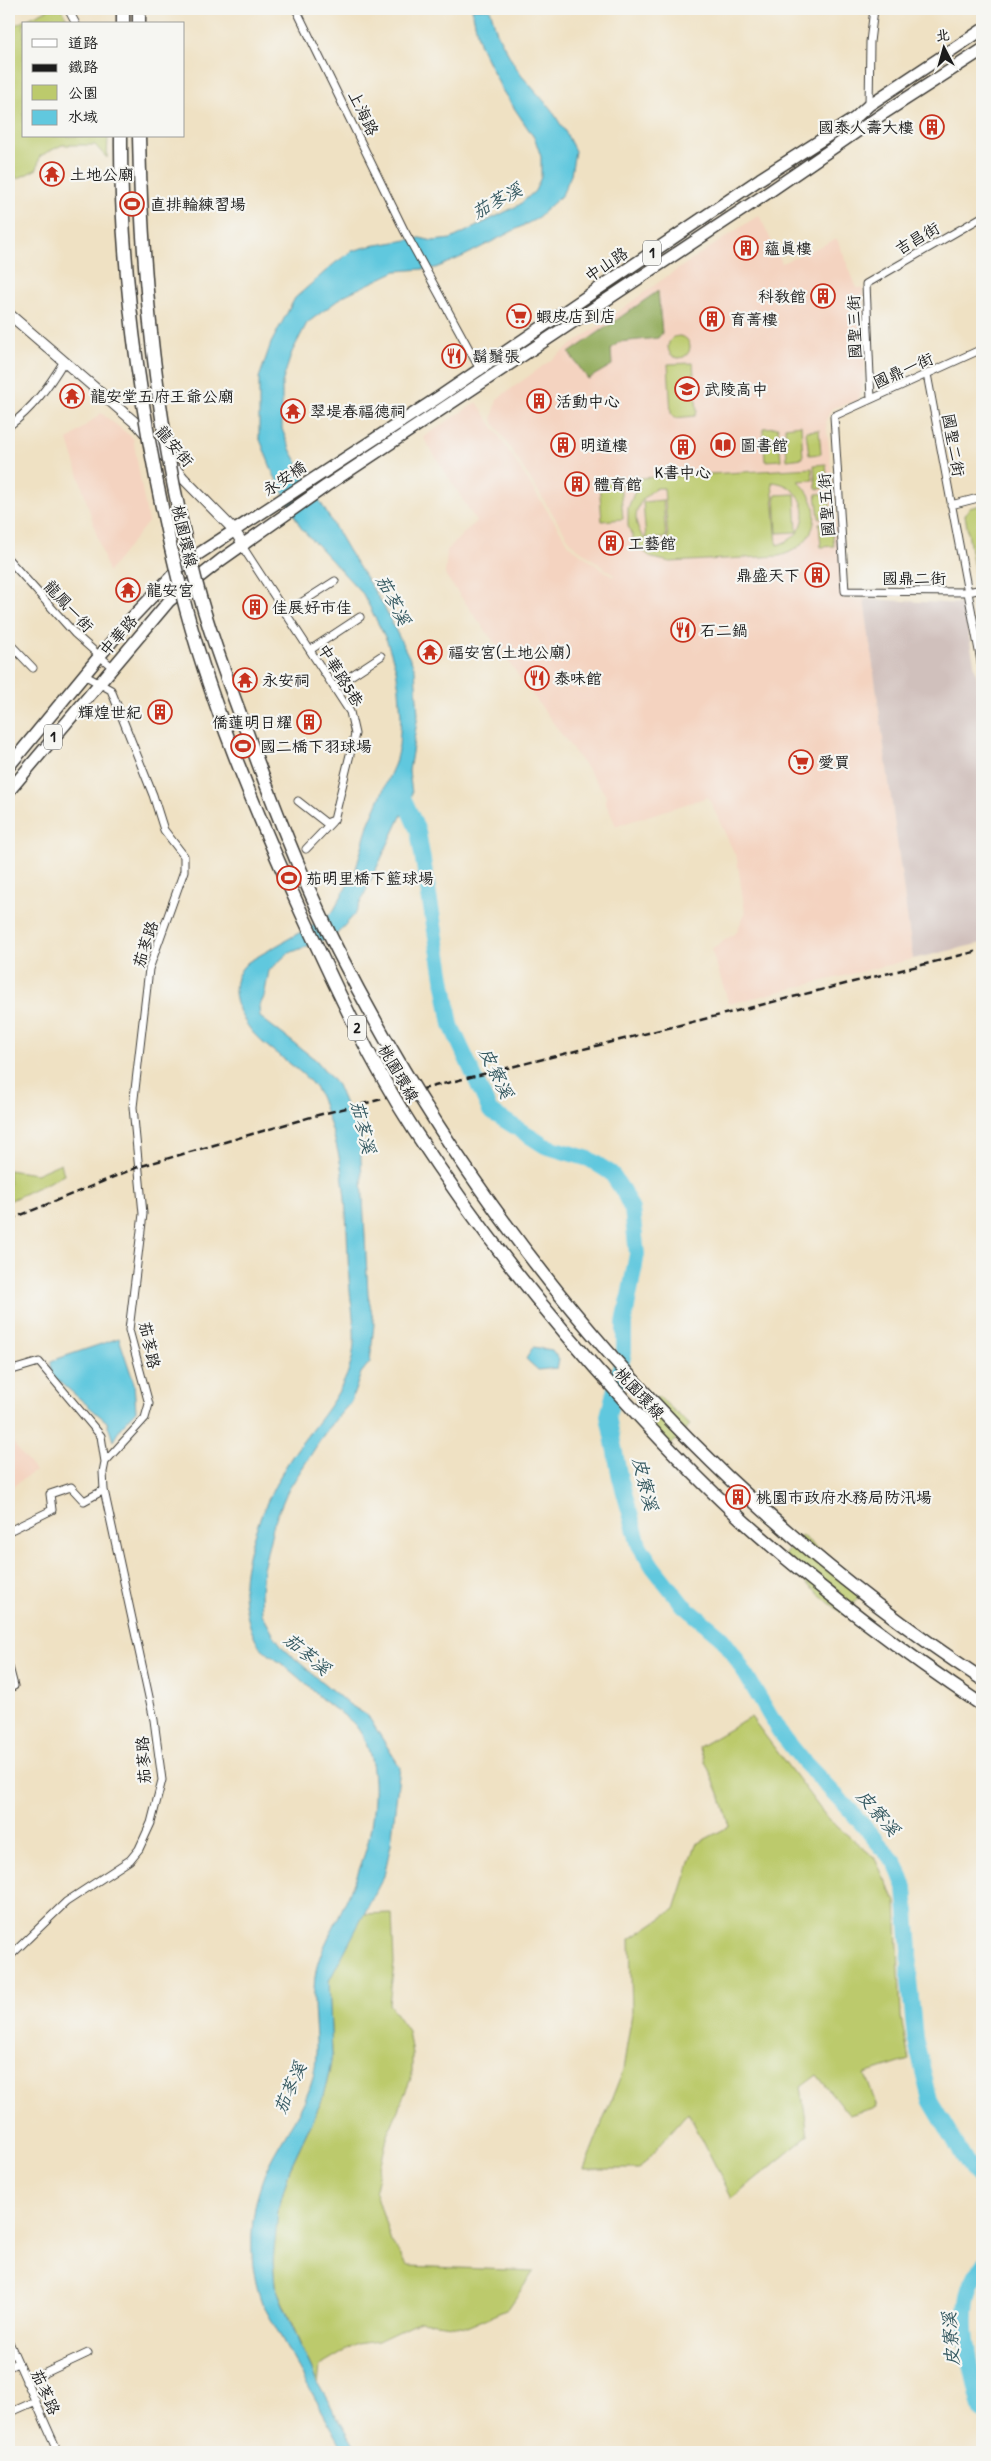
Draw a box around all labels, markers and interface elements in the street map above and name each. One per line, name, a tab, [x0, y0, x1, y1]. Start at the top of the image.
legend	[22, 22, 185, 138]
north arrow	[918, 22, 968, 72]
text: 北	[935, 24, 951, 45]
text: 道路	[68, 32, 98, 53]
text: 鐵路	[68, 56, 98, 77]
text: 公園	[68, 82, 98, 103]
street label: 上海路	[344, 87, 384, 139]
text: 水域	[68, 106, 98, 127]
building icon: 國泰人壽大樓	[919, 114, 945, 140]
place label: 國泰人壽大樓	[818, 116, 914, 138]
temple icon: 土地公廟	[39, 161, 65, 187]
place label: 土地公廟	[70, 163, 134, 185]
water label: 茄苳溪	[467, 176, 527, 225]
sports icon: 直排輪練習場	[119, 191, 145, 217]
place label: 直排輪練習場	[150, 193, 246, 215]
street label: 吉昌街	[891, 216, 943, 260]
building icon: 蘊真樓	[733, 235, 759, 261]
place label: 蘊真樓	[764, 237, 812, 259]
road number: 1	[643, 240, 661, 266]
street label: 中山路	[580, 241, 632, 287]
building icon: 科教館	[810, 283, 836, 309]
place label: 科教館	[758, 285, 806, 307]
street label: 國聖三街	[842, 295, 866, 359]
supermarket icon: 蝦皮店到店	[506, 303, 532, 329]
place label: 蝦皮店到店	[536, 305, 616, 327]
building icon: 育菁樓	[699, 306, 725, 332]
place label: 育菁樓	[730, 308, 778, 330]
restaurant icon: 鬍鬚張	[441, 343, 467, 369]
place label: 鬍鬚張	[472, 345, 520, 367]
street label: 國鼎一街	[869, 347, 937, 393]
school or university icon: 武陵高中	[674, 376, 700, 402]
place label: 武陵高中	[704, 378, 768, 400]
temple icon: 龍安堂五府王爺公廟	[59, 383, 85, 409]
place label: 龍安堂五府王爺公廟	[90, 385, 234, 407]
building icon: 活動中心	[526, 388, 552, 414]
place label: 活動中心	[556, 390, 620, 412]
temple icon: 翠堤春福德祠	[280, 398, 306, 424]
place label: 翠堤春福德祠	[310, 400, 406, 422]
street label: 國聖二街	[938, 412, 970, 478]
street label: 龍安街	[151, 421, 199, 471]
building icon: 明道樓	[550, 432, 576, 458]
library icon: 圖書館	[710, 432, 736, 458]
place label: 明道樓	[580, 434, 628, 456]
building icon: K書中心	[670, 434, 696, 460]
place label: 圖書館	[740, 434, 788, 456]
street label: 永安橋	[258, 455, 310, 501]
place label: K書中心	[655, 461, 711, 483]
building icon: 體育館	[564, 471, 590, 497]
street label: 國聖五街	[813, 472, 839, 538]
place label: 體育館	[594, 473, 642, 495]
street label: 桃園環線	[167, 502, 203, 570]
building icon: 工藝館	[598, 530, 624, 556]
place label: 工藝館	[628, 532, 676, 554]
building icon: 鼎盛天下	[804, 562, 830, 588]
place label: 鼎盛天下	[736, 564, 800, 586]
street label: 國鼎二街	[882, 567, 946, 589]
water label: 茄苳溪	[370, 570, 417, 630]
street label: 龍鳳一街	[39, 575, 99, 637]
temple icon: 龍安宮	[115, 577, 141, 603]
place label: 龍安宮	[146, 579, 194, 601]
building icon: 佳展好市佳	[242, 594, 268, 620]
place label: 佳展好市佳	[272, 596, 352, 618]
street label: 中華路	[94, 610, 142, 660]
restaurant icon: 石二鍋	[670, 617, 696, 643]
place label: 石二鍋	[700, 619, 748, 641]
street label: 中華路5巷	[313, 639, 369, 711]
temple icon: 福安宮(土地公廟)	[417, 639, 443, 665]
place label: 福安宮(土地公廟)	[448, 641, 571, 663]
restaurant icon: 泰味館	[524, 665, 550, 691]
temple icon: 永安祠	[232, 667, 258, 693]
place label: 泰味館	[554, 667, 602, 689]
place label: 永安祠	[262, 669, 310, 691]
building icon: 輝煌世紀	[147, 699, 173, 725]
place label: 輝煌世紀	[78, 701, 142, 723]
building icon: 僑蓮明日耀	[296, 709, 322, 735]
place label: 僑蓮明日耀	[212, 711, 292, 733]
road number: 1	[44, 724, 62, 750]
sports icon: 國二橋下羽球場	[230, 733, 256, 759]
place label: 國二橋下羽球場	[260, 735, 372, 757]
supermarket icon: 愛買	[788, 749, 814, 775]
place label: 愛買	[818, 751, 850, 773]
sports icon: 茄明里橋下籃球場	[276, 865, 302, 891]
place label: 茄明里橋下籃球場	[306, 867, 434, 889]
street label: 茄苳路	[127, 918, 163, 970]
road number: 2	[348, 1016, 366, 1040]
street label: 桃園環線	[373, 1040, 425, 1106]
water label: 皮寮溪	[473, 1043, 520, 1103]
water label: 茄苳溪	[345, 1098, 382, 1157]
street label: 茄苳路	[134, 1319, 166, 1371]
street label: 桃園環線	[610, 1362, 670, 1424]
water label: 皮寮溪	[627, 1455, 664, 1514]
building icon: 桃園市政府水務局防汛場	[725, 1484, 751, 1510]
place label: 桃園市政府水務局防汛場	[756, 1486, 932, 1508]
water label: 茄苳溪	[279, 1627, 337, 1681]
street label: 茄苳路	[131, 1735, 155, 1785]
water label: 皮寮溪	[851, 1784, 906, 1842]
water label: 茄苳溪	[267, 2057, 312, 2118]
water label: 皮寮溪	[936, 2310, 965, 2367]
street label: 茄苳路	[26, 2366, 66, 2418]

